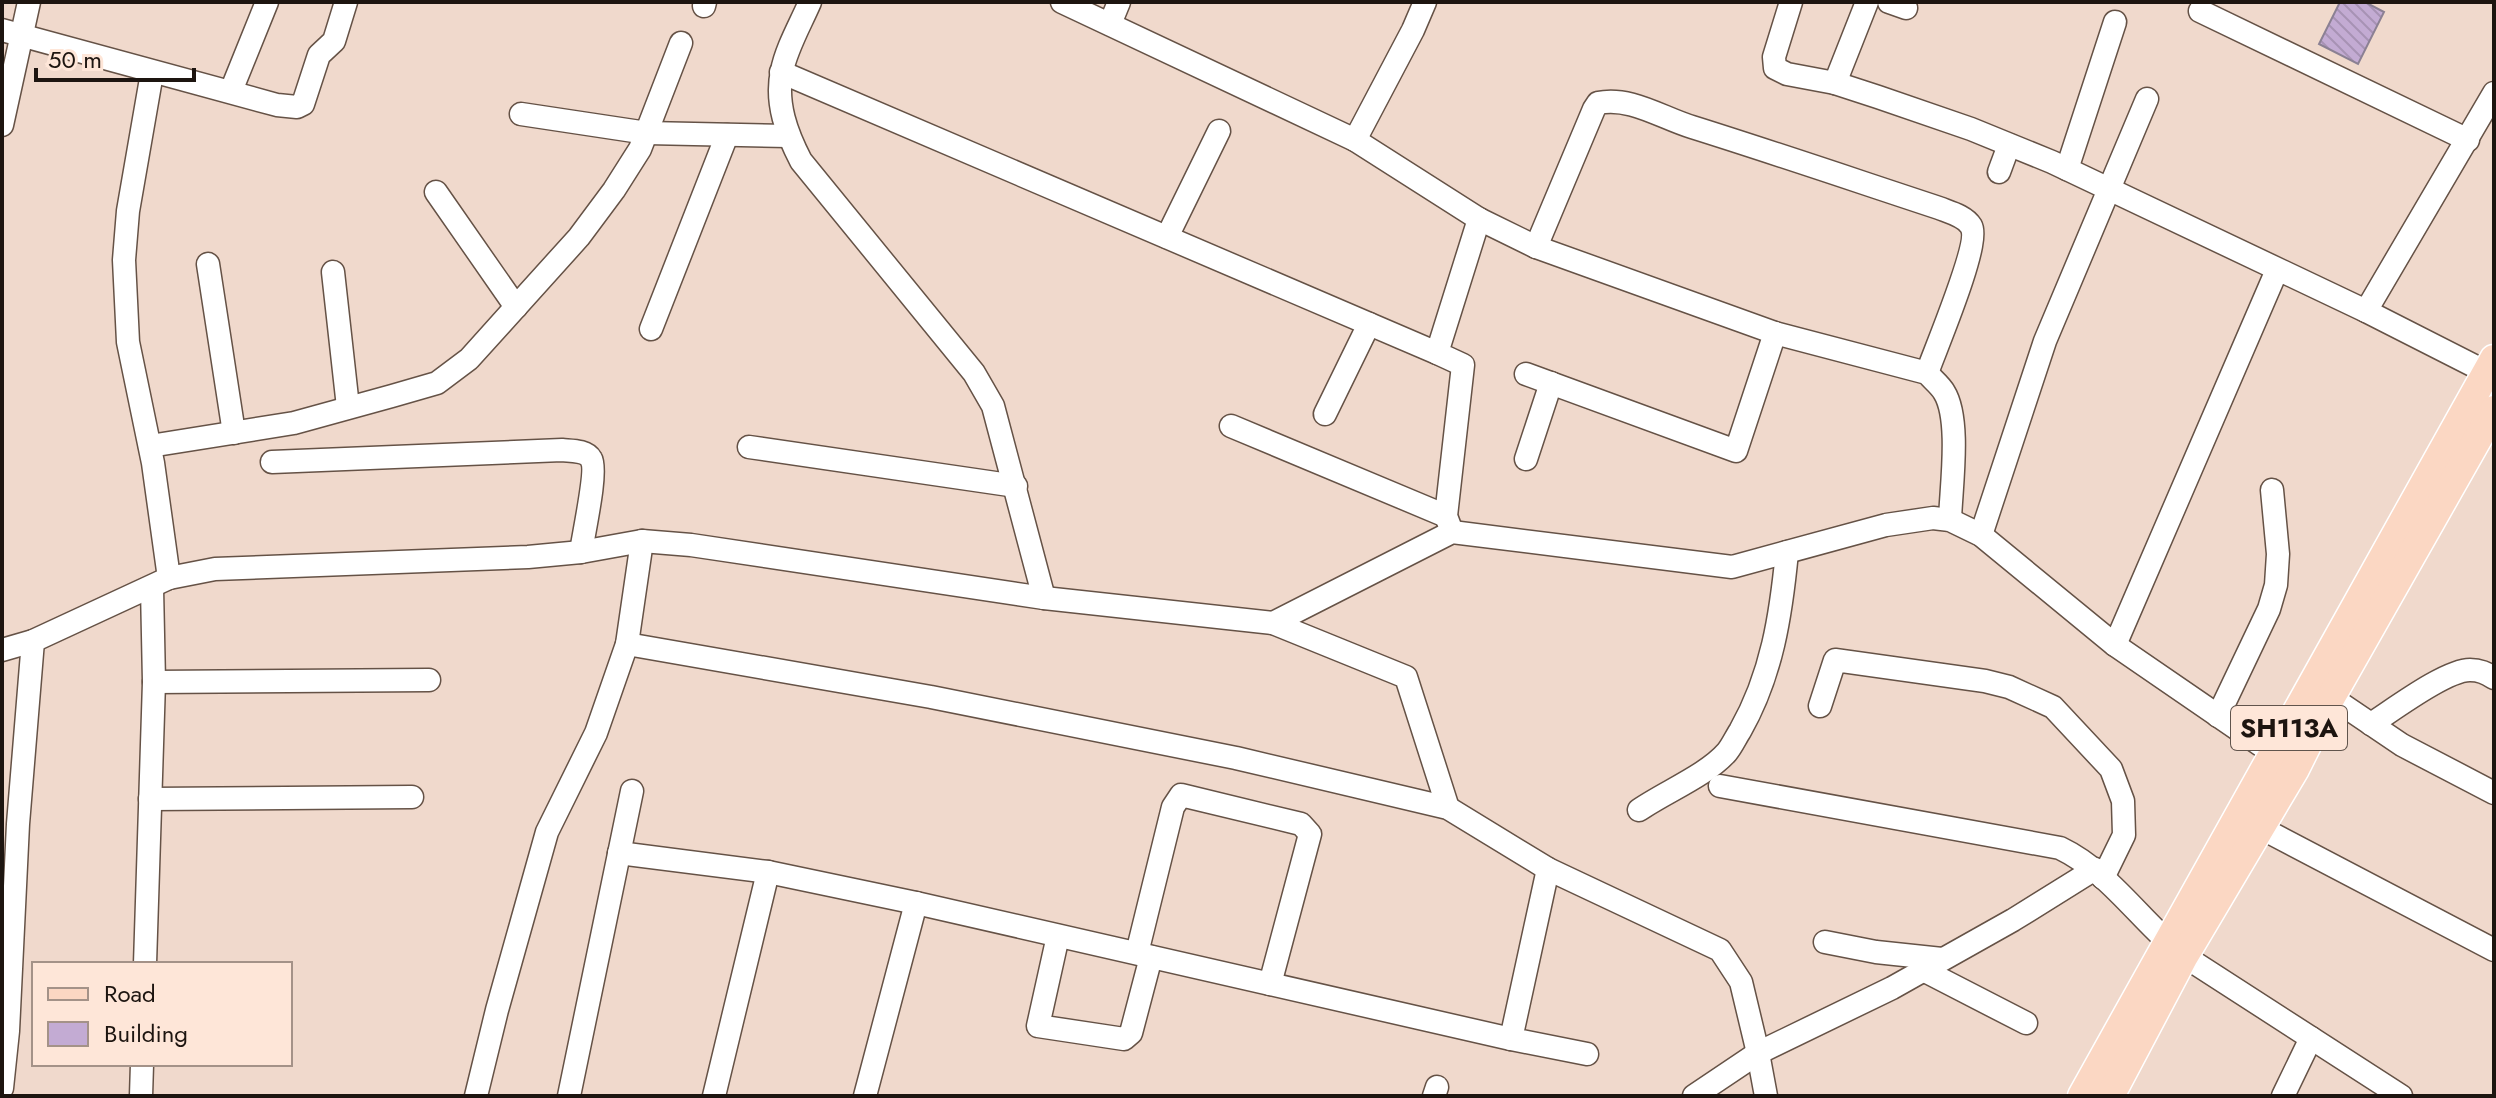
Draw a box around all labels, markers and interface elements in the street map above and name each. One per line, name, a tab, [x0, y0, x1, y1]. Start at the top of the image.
scale bar	[36, 32, 194, 82]
text: 50 m	[48, 42, 102, 77]
road number: SH113A	[2231, 706, 2347, 750]
legend	[32, 962, 292, 1066]
text: Road	[104, 976, 156, 1011]
text: Building	[104, 1016, 188, 1051]

